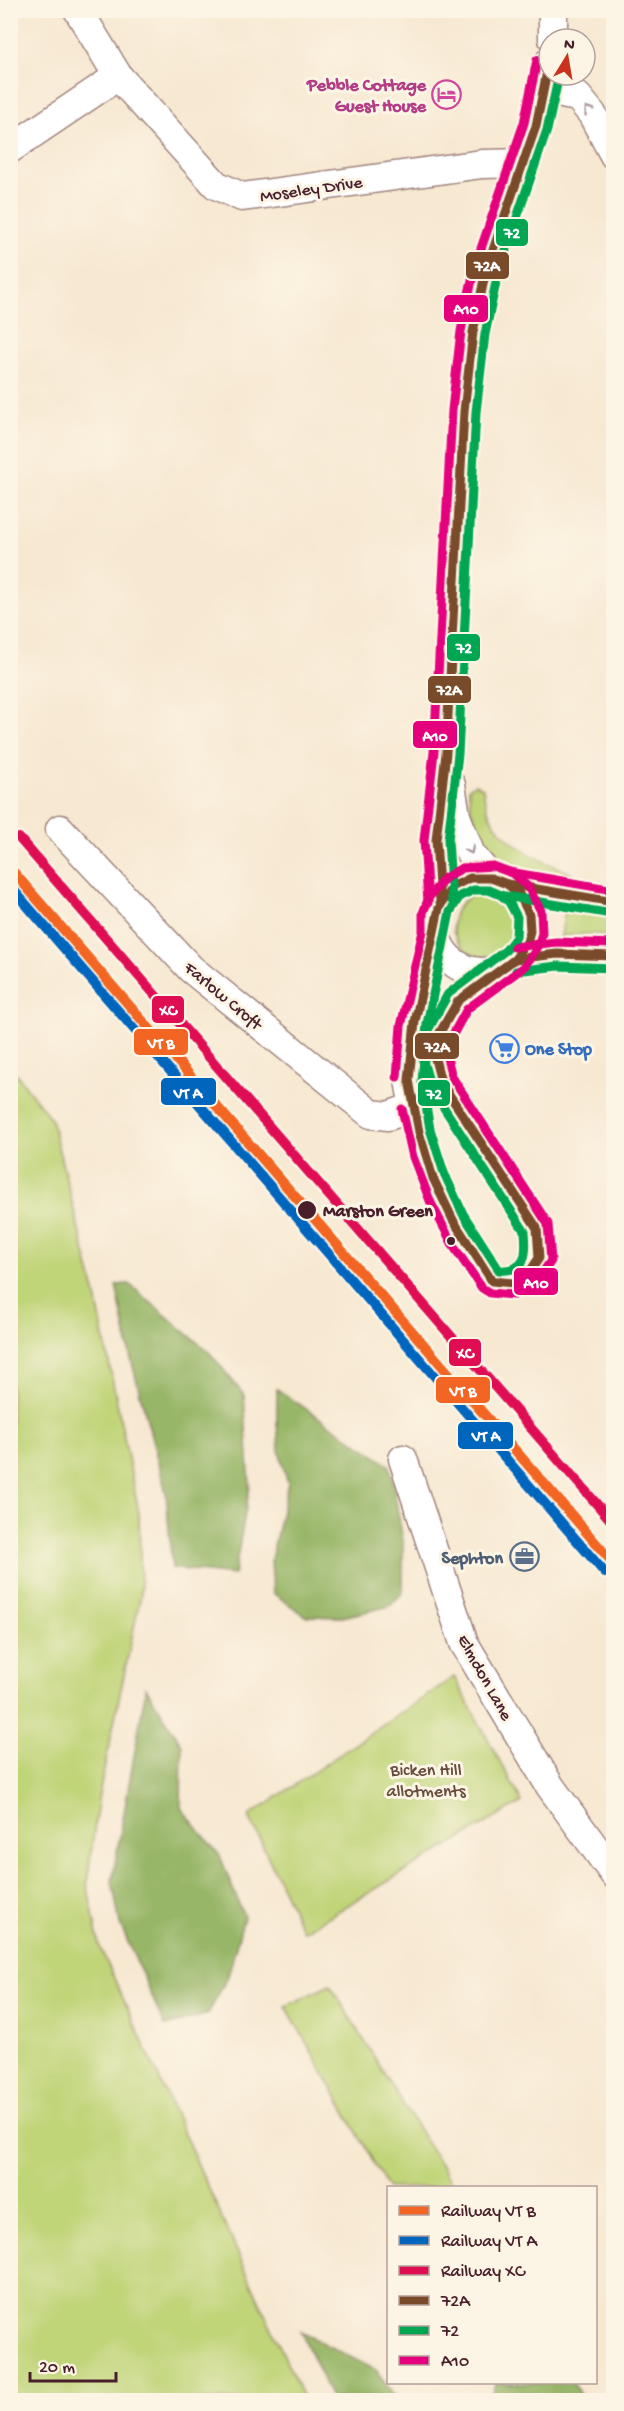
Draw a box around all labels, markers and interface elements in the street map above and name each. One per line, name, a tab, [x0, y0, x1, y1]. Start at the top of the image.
north arrow	[537, 27, 597, 87]
text: N	[562, 35, 577, 56]
place label: Pebble Cottage Guest House	[306, 76, 427, 118]
hotel icon: Pebble Cottage Guest House	[431, 78, 463, 110]
one-way arrow	[585, 106, 596, 117]
street label: Moseley Drive	[259, 173, 365, 208]
line badge: 72	[495, 218, 529, 247]
text: 72	[503, 226, 520, 245]
line badge: 72A	[465, 251, 510, 280]
text: 72A	[473, 259, 501, 278]
line badge: A10	[443, 294, 489, 323]
text: A10	[453, 302, 478, 321]
line badge: 72	[446, 633, 481, 662]
text: 72	[455, 641, 472, 660]
line badge: 72A	[427, 675, 472, 704]
text: 72A	[435, 683, 463, 702]
line badge: A10	[412, 720, 458, 749]
text: A10	[422, 729, 447, 748]
one-way arrow	[463, 844, 474, 855]
street label: Farlow Croft	[178, 958, 267, 1037]
line badge: XC	[151, 995, 185, 1024]
text: XC	[158, 1003, 178, 1022]
line badge: VT B	[133, 1028, 189, 1056]
line badge: 72A	[414, 1032, 460, 1060]
supermarket icon: One Stop	[488, 1032, 520, 1064]
text: VT B	[146, 1036, 175, 1055]
text: 72A	[423, 1040, 451, 1059]
place label: One Stop	[525, 1040, 592, 1061]
line badge: VT A	[160, 1077, 217, 1106]
line badge: 72	[417, 1079, 451, 1107]
text: VT A	[173, 1086, 204, 1105]
text: 72	[425, 1087, 442, 1106]
marker: Marston Green	[296, 1199, 318, 1221]
place label: Marston Green	[323, 1202, 433, 1223]
unlabelled marker	[445, 1235, 457, 1247]
line badge: A10	[513, 1267, 559, 1296]
text: A10	[523, 1276, 548, 1295]
line badge: XC	[448, 1338, 482, 1367]
text: XC	[455, 1346, 475, 1365]
line badge: VT B	[435, 1376, 491, 1404]
text: VT B	[448, 1384, 477, 1403]
line badge: VT A	[457, 1421, 514, 1450]
text: VT A	[471, 1429, 502, 1448]
office icon: Sephton	[508, 1541, 540, 1573]
place label: Sephton	[442, 1549, 503, 1570]
street label: Elmdon Lane	[452, 1632, 516, 1726]
park label: Bicken Hill allotments	[386, 1761, 467, 1803]
legend	[387, 2186, 597, 2384]
text: Railway VT B	[441, 2202, 537, 2223]
text: Railway VT A	[441, 2232, 539, 2253]
text: Railway XC	[441, 2262, 526, 2283]
text: 72A	[440, 2292, 471, 2313]
text: 72	[440, 2322, 459, 2343]
scale bar	[30, 2345, 116, 2383]
text: A10	[441, 2352, 469, 2373]
text: 20 m	[39, 2358, 75, 2379]

